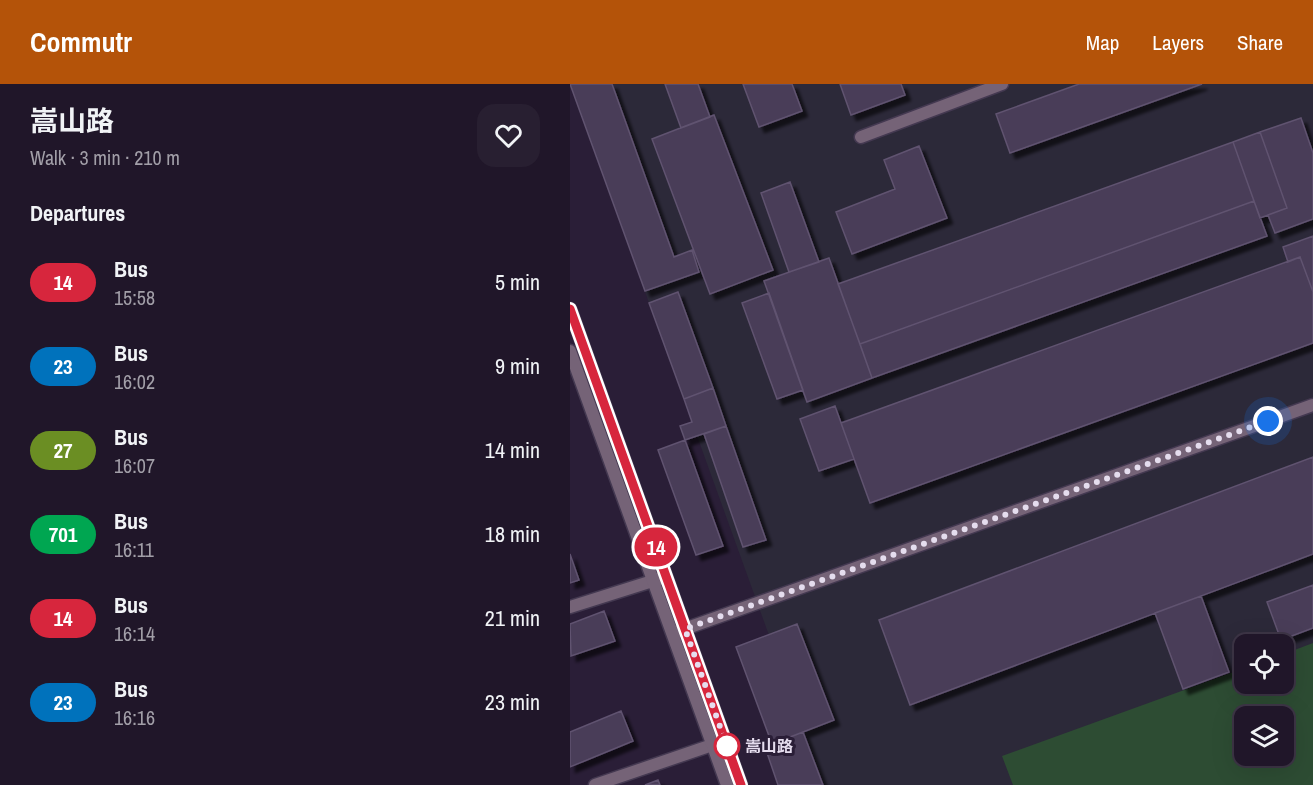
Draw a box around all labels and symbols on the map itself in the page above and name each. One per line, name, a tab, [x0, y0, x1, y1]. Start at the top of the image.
your location	[1253, 406, 1283, 436]
line badge: 14	[629, 528, 683, 566]
marker: 嵩山路	[714, 733, 740, 759]
place label: 嵩山路	[745, 735, 793, 757]

